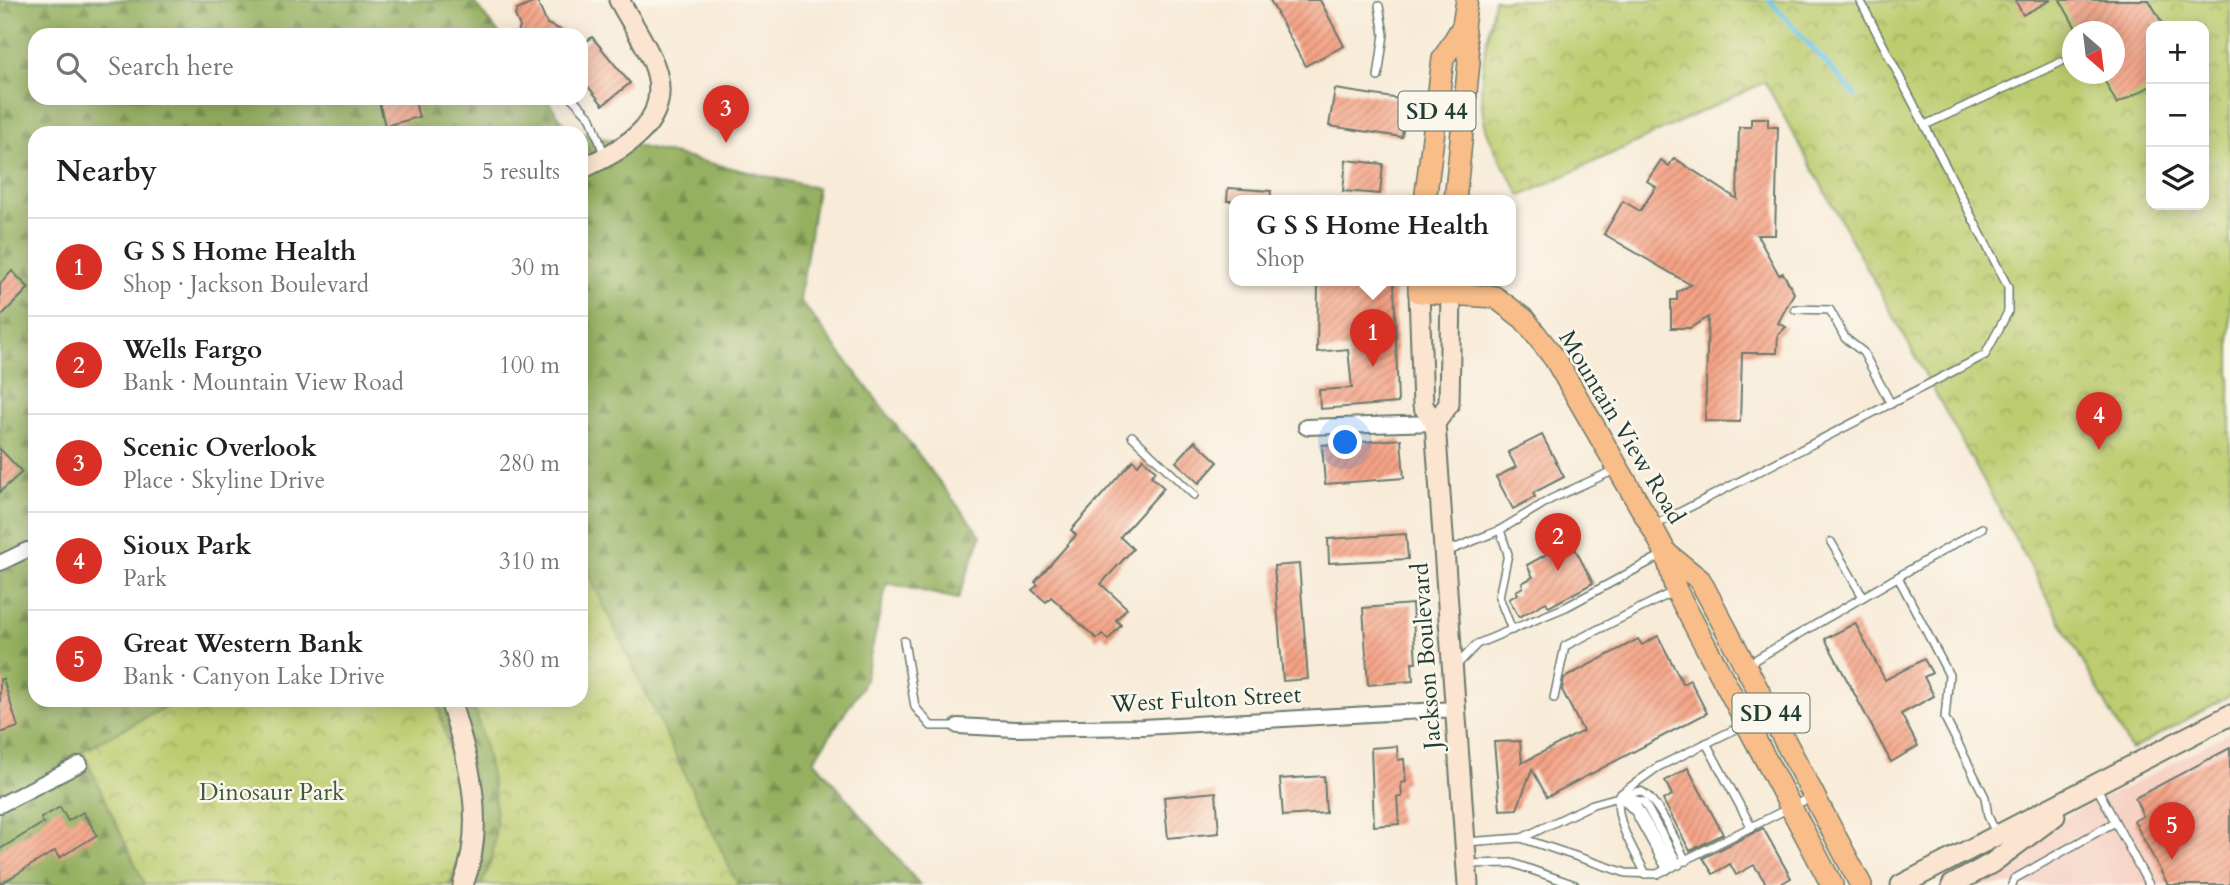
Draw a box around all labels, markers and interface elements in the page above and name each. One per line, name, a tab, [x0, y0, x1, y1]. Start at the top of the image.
north arrow	[2062, 21, 2125, 84]
map controls	[2146, 21, 2209, 210]
button: +	[2146, 21, 2209, 84]
search box	[28, 28, 588, 105]
icon: search	[52, 48, 90, 86]
text: Search here	[108, 49, 234, 84]
button: −	[2146, 84, 2209, 147]
pin: 3	[703, 85, 749, 143]
road number: SD 44	[1398, 92, 1476, 130]
button: layers	[2146, 147, 2209, 210]
text: Nearby	[56, 151, 157, 192]
text: 5 results	[482, 156, 560, 187]
popup	[1229, 195, 1516, 286]
text: G S S Home Health	[1256, 208, 1489, 243]
text: G S S Home Health	[123, 234, 356, 269]
text: Shop	[1256, 243, 1305, 274]
text: 1	[73, 252, 85, 283]
text: 30 m	[511, 252, 560, 283]
text: Shop · Jackson Boulevard	[123, 269, 369, 300]
pin: 1	[1350, 309, 1396, 367]
street label: Mountain View Road	[1551, 324, 1693, 531]
text: Wells Fargo	[123, 332, 262, 367]
text: 2	[73, 350, 85, 381]
text: 100 m	[499, 350, 560, 381]
text: Bank · Mountain View Road	[123, 367, 404, 398]
pin: 4	[2076, 392, 2122, 450]
your location	[1328, 425, 1362, 459]
text: Scenic Overlook	[123, 430, 317, 465]
text: 3	[73, 448, 85, 479]
text: 280 m	[499, 448, 560, 479]
text: Place · Skyline Drive	[123, 465, 325, 496]
pin: 2	[1535, 513, 1581, 571]
text: Sioux Park	[123, 528, 251, 563]
text: 4	[73, 546, 85, 577]
text: 310 m	[499, 546, 560, 577]
street label: Jackson Boulevard	[1404, 561, 1450, 753]
text: Park	[123, 563, 167, 594]
text: Great Western Bank	[123, 626, 363, 661]
text: 5	[73, 644, 85, 675]
text: 380 m	[499, 644, 560, 675]
text: Bank · Canyon Lake Drive	[123, 661, 385, 692]
street label: West Fulton Street	[1109, 678, 1303, 721]
road number: SD 44	[1732, 694, 1810, 733]
park label: Dinosaur Park	[199, 776, 345, 809]
pin: 5	[2149, 802, 2195, 860]

